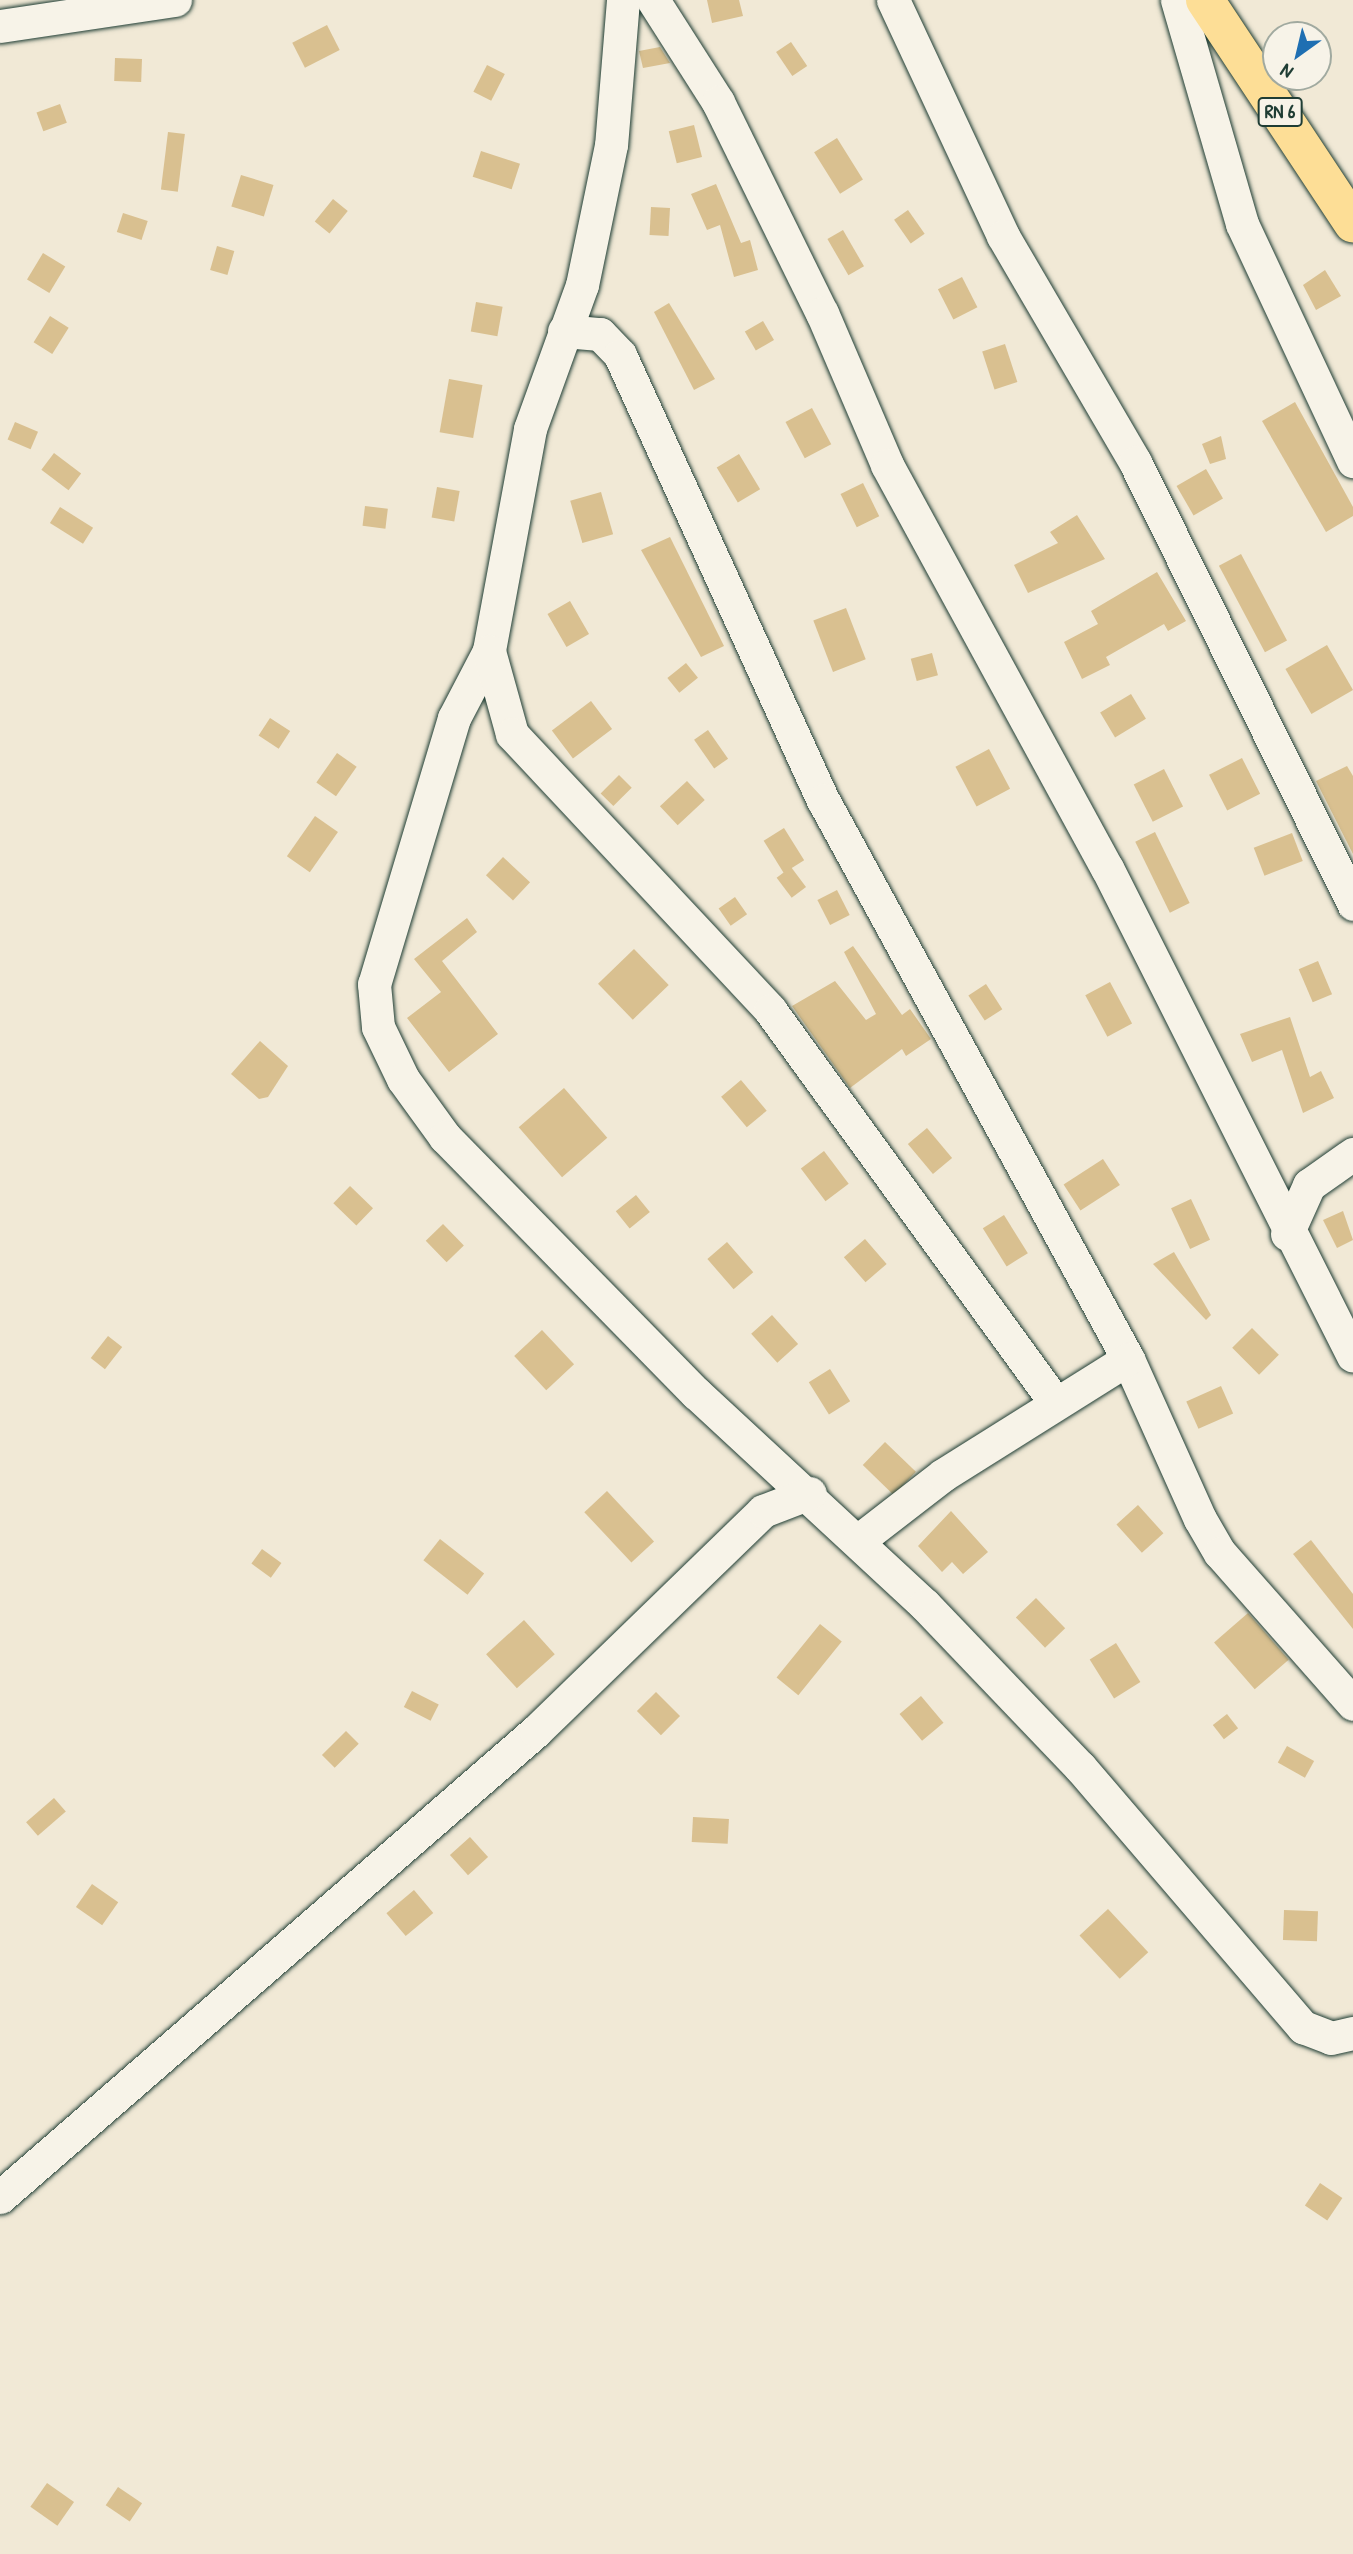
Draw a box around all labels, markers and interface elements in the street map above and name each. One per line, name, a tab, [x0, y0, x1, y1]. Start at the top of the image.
north arrow	[1262, 21, 1332, 91]
text: N	[1275, 58, 1298, 85]
road number: RN 6	[1257, 96, 1303, 128]

